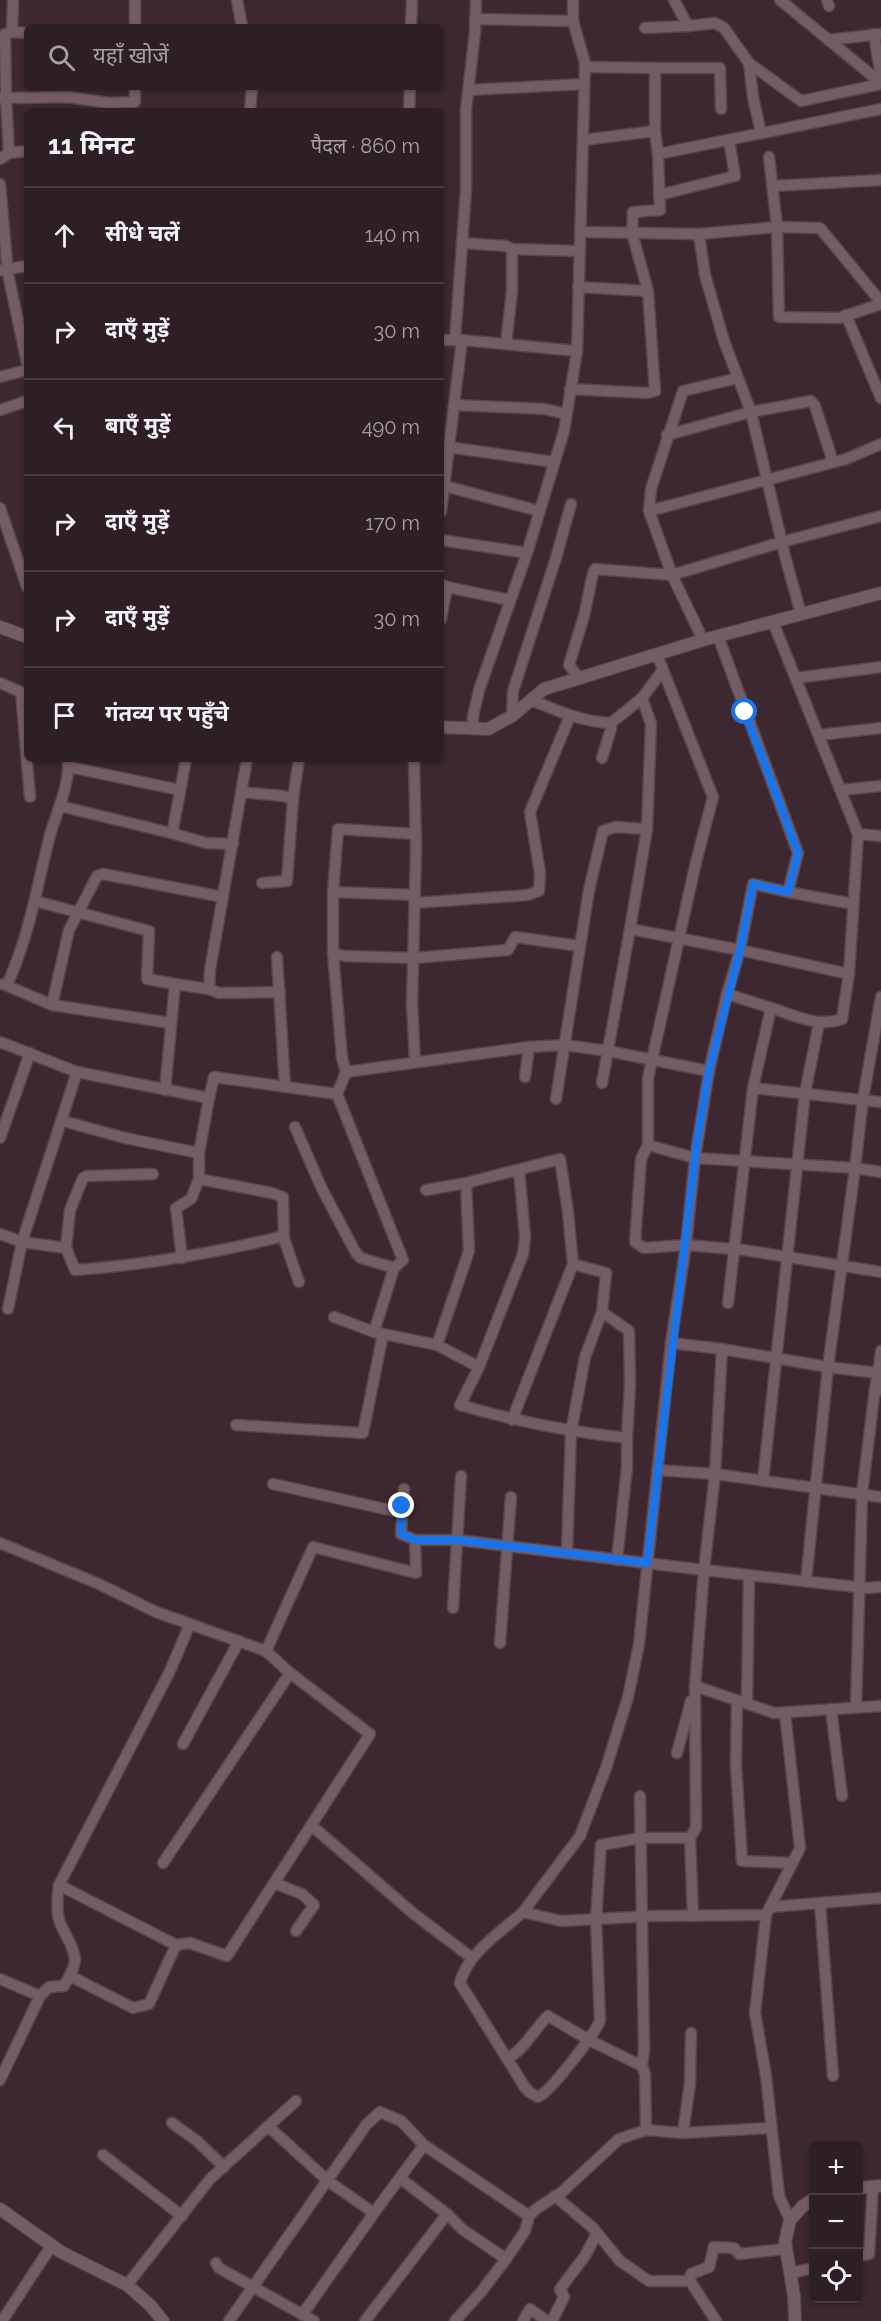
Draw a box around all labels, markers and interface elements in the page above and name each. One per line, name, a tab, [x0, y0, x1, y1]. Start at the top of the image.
search box	[24, 24, 444, 90]
icon: search	[45, 41, 78, 74]
text: यहाँ खोजें	[93, 42, 169, 68]
text: 11 मिनट	[48, 130, 135, 160]
text: पैदल · 860 m	[311, 134, 420, 158]
icon: ahead	[48, 219, 81, 252]
text: सीधे चलें	[105, 220, 180, 246]
text: 140 m	[365, 223, 420, 247]
icon: right	[48, 315, 81, 348]
text: दाएँ मुड़ें	[105, 316, 169, 342]
text: 30 m	[374, 319, 420, 343]
icon: left	[48, 411, 81, 444]
text: बाएँ मुड़ें	[105, 412, 171, 438]
text: 490 m	[362, 415, 420, 439]
icon: right	[48, 507, 81, 540]
text: दाएँ मुड़ें	[105, 508, 169, 534]
text: 170 m	[365, 511, 420, 535]
icon: right	[48, 603, 81, 636]
text: दाएँ मुड़ें	[105, 604, 169, 630]
text: 30 m	[374, 607, 420, 631]
route start	[731, 698, 757, 724]
icon: arrive	[48, 699, 81, 732]
text: गंतव्य पर पहुँचे	[105, 700, 229, 726]
route end	[388, 1492, 414, 1518]
map controls	[809, 2141, 863, 2303]
button: +	[809, 2141, 863, 2195]
button: −	[809, 2195, 863, 2249]
button: locate	[809, 2249, 863, 2303]

